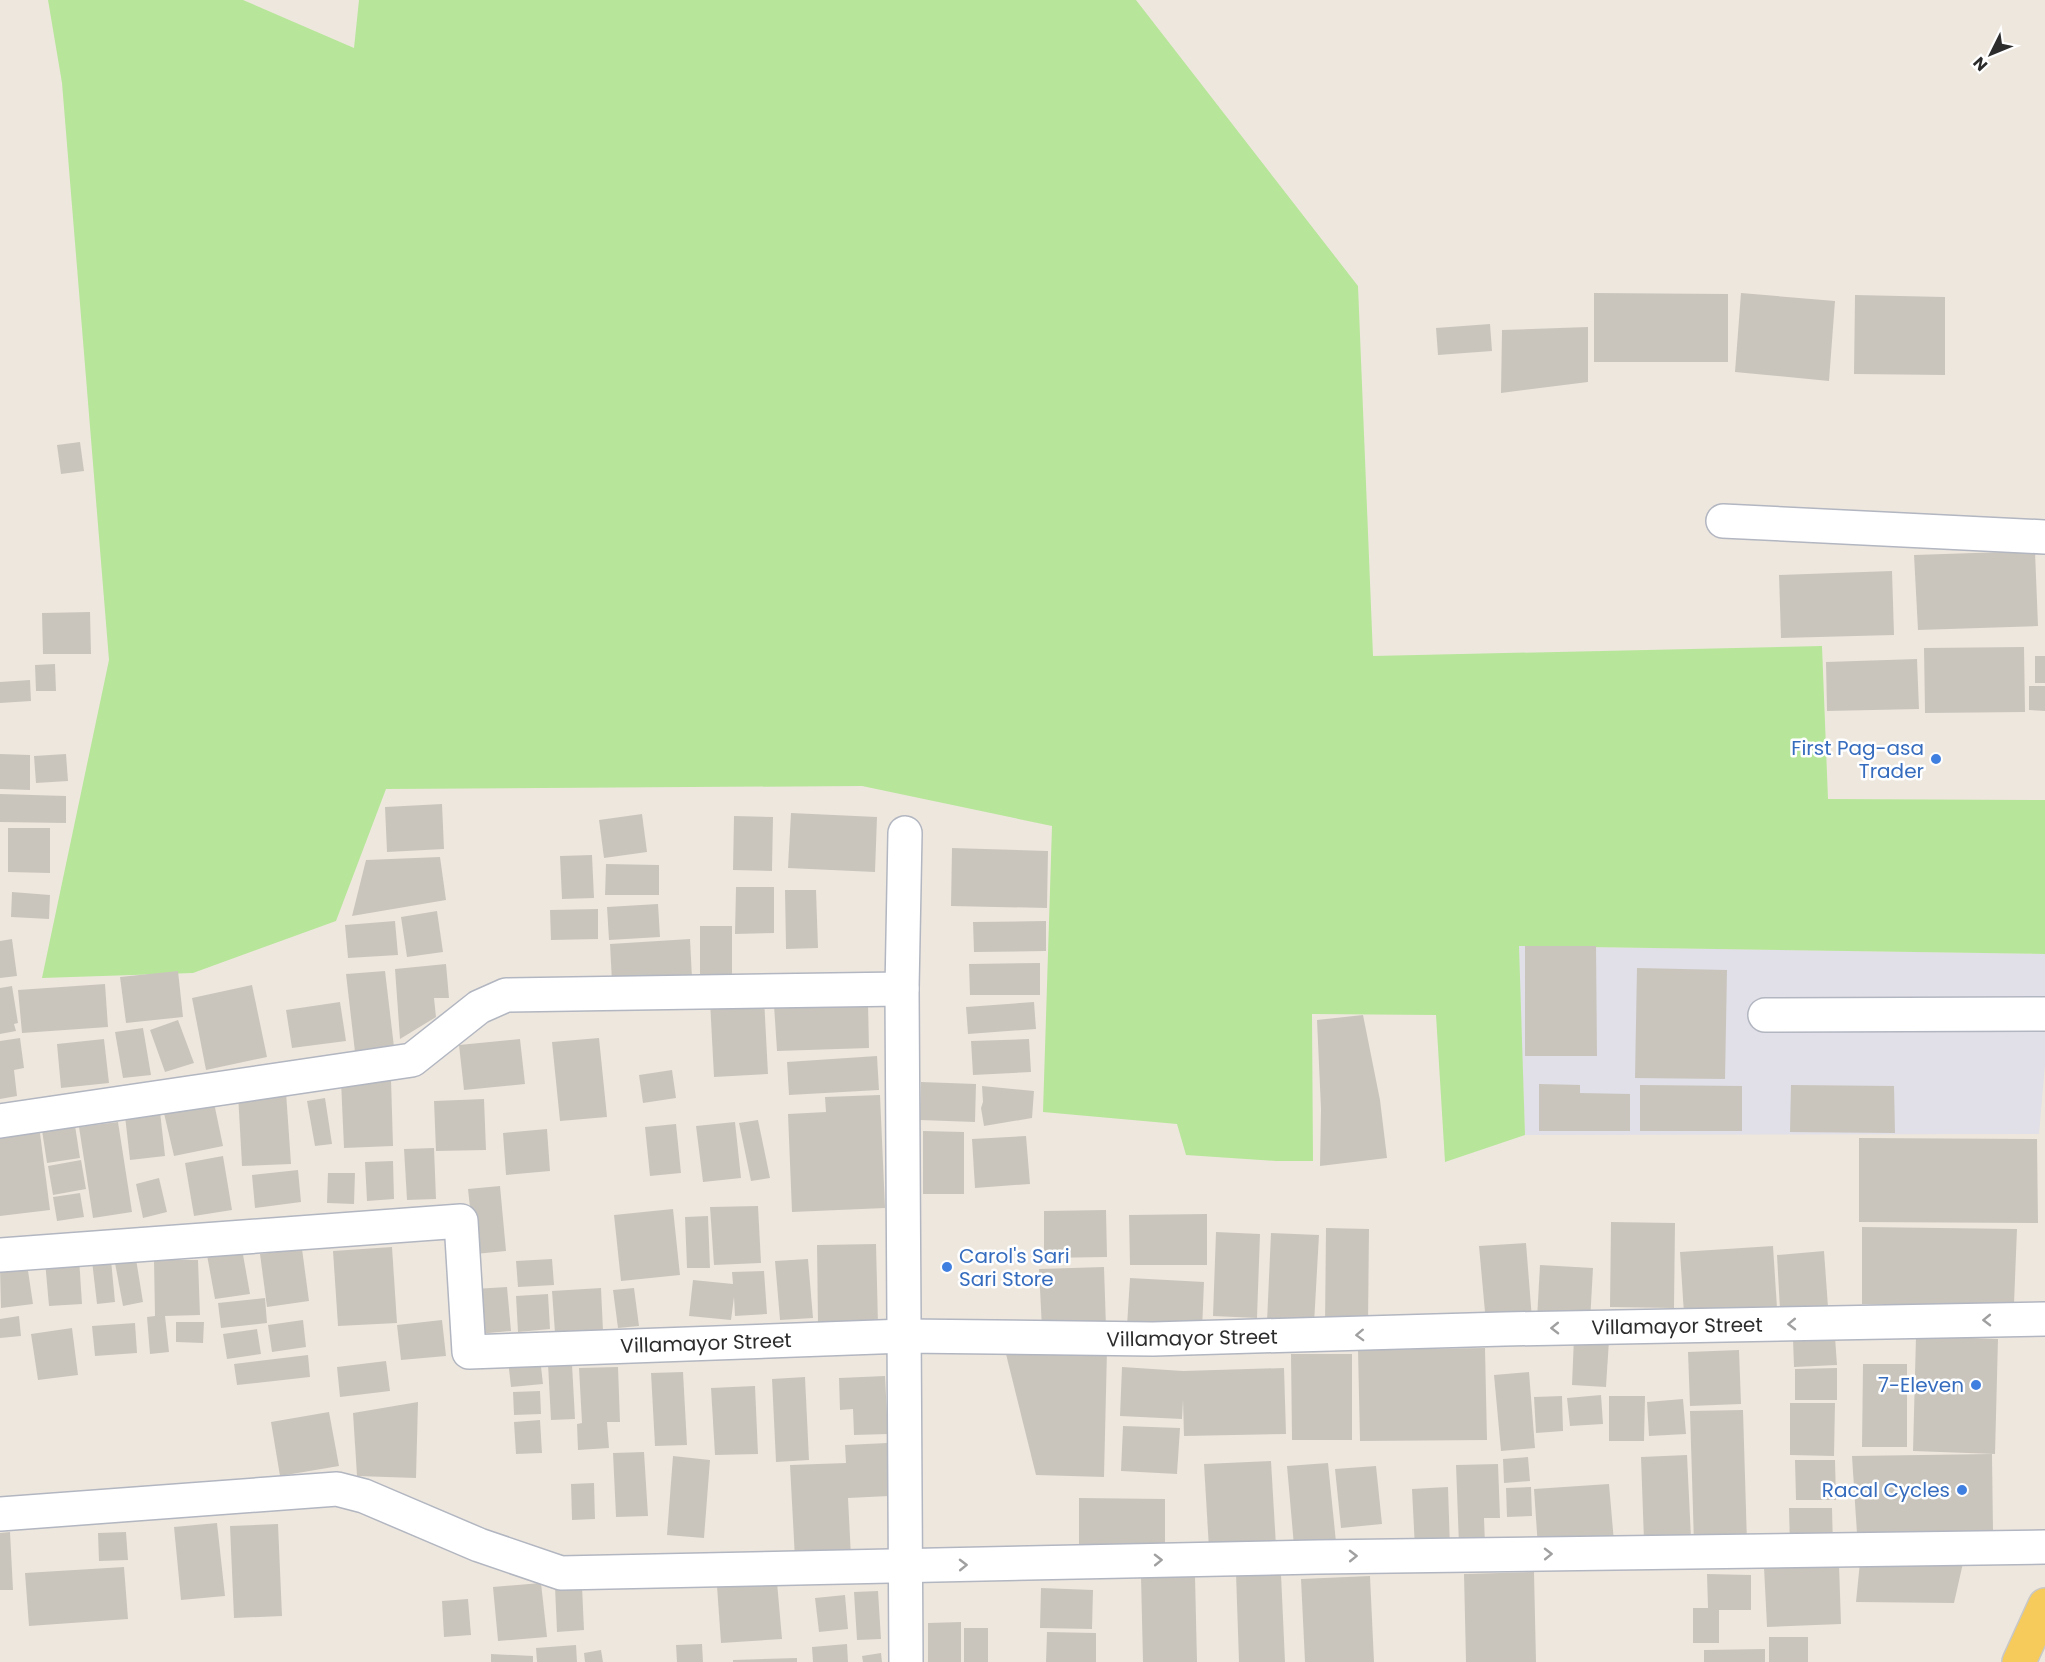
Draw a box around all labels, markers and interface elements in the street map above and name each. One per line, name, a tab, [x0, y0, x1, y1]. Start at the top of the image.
north arrow	[1961, 24, 2021, 84]
text: N	[1968, 52, 1993, 76]
place label: First Pag-asa Trader	[1791, 734, 1924, 785]
marker: First Pag-asa Trader	[1929, 752, 1943, 766]
place label: Carol's Sari Sari Store	[959, 1242, 1070, 1293]
marker: Carol's Sari Sari Store	[940, 1260, 954, 1274]
street label: Villamayor Street	[1591, 1311, 1763, 1341]
one-way arrow	[1982, 1314, 1991, 1326]
one-way arrow	[1787, 1317, 1796, 1330]
one-way arrow	[1550, 1322, 1559, 1335]
street label: Villamayor Street	[1106, 1323, 1278, 1353]
street label: Villamayor Street	[620, 1326, 792, 1360]
one-way arrow	[1355, 1328, 1364, 1341]
place label: 7-Eleven	[1878, 1371, 1964, 1399]
marker: 7-Eleven	[1969, 1378, 1983, 1392]
place label: Racal Cycles	[1822, 1476, 1950, 1504]
marker: Racal Cycles	[1955, 1483, 1969, 1497]
one-way arrow	[1543, 1548, 1552, 1560]
one-way arrow	[1348, 1550, 1357, 1562]
one-way arrow	[1153, 1554, 1162, 1567]
one-way arrow	[958, 1558, 967, 1571]

